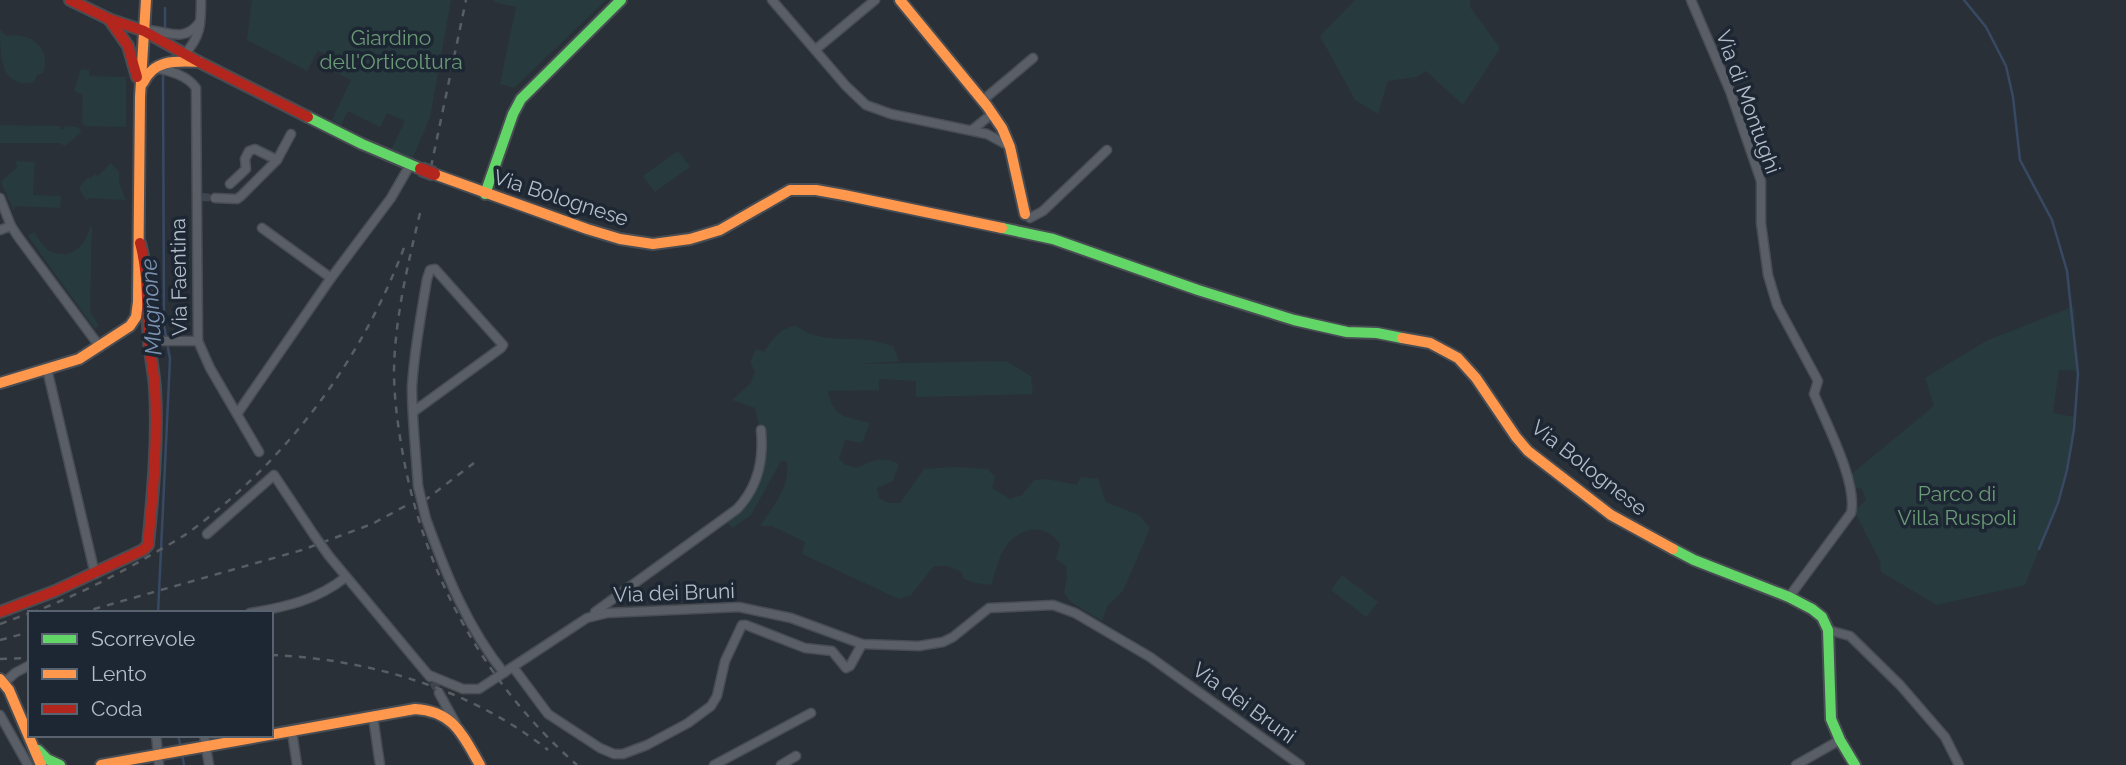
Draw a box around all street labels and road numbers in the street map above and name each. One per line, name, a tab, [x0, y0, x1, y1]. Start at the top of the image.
street label: Via di Montughi	[1711, 27, 1786, 177]
street label: Via Bolognese	[491, 164, 632, 231]
street label: Via Faentina	[165, 218, 192, 336]
street label: Via Bolognese	[1526, 415, 1652, 521]
street label: Via dei Bruni	[613, 578, 735, 607]
street label: Via dei Bruni	[1188, 657, 1301, 748]

